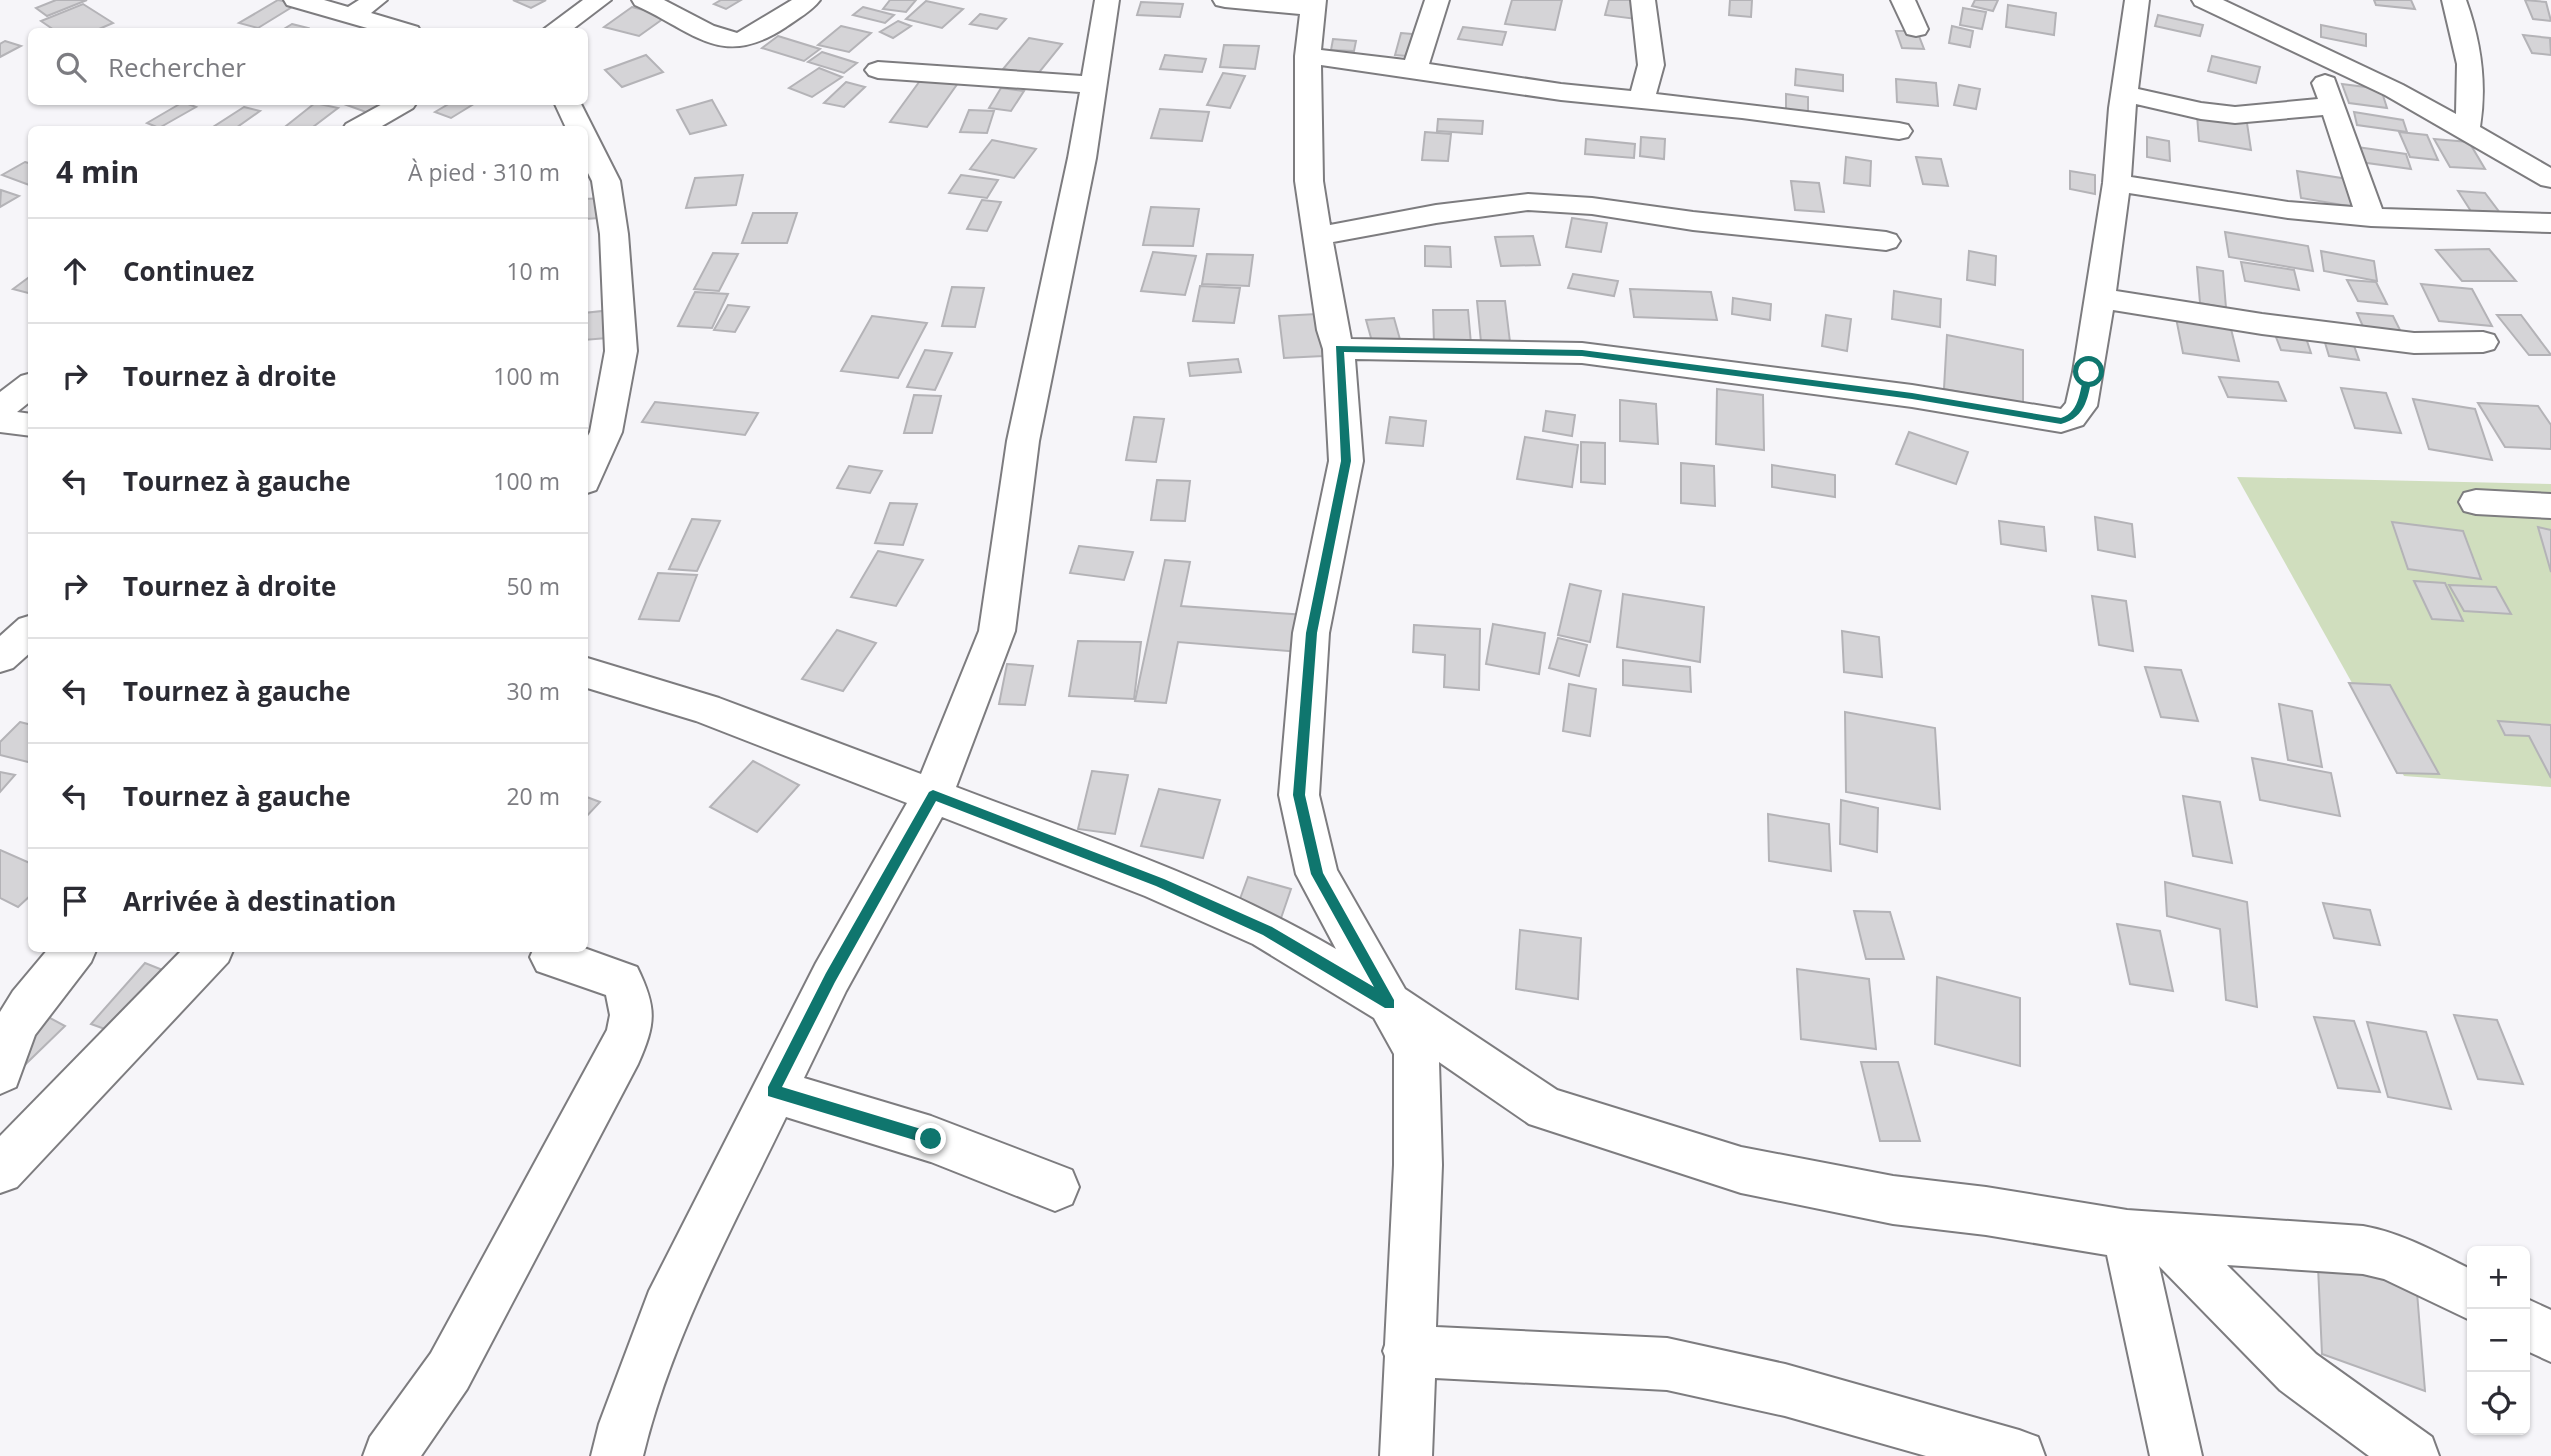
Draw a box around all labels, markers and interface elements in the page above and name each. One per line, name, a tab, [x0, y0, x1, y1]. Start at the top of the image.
search box	[28, 28, 588, 105]
icon: search	[52, 48, 90, 86]
text: Rechercher	[108, 49, 246, 85]
text: 4 min	[56, 151, 139, 192]
text: À pied · 310 m	[408, 156, 560, 188]
icon: ahead	[56, 252, 94, 290]
text: Continuez	[123, 253, 254, 289]
text: 10 m	[506, 255, 560, 287]
route start	[2073, 356, 2104, 387]
icon: right	[56, 357, 94, 395]
text: Tournez à droite	[123, 358, 336, 394]
text: 100 m	[493, 360, 560, 392]
icon: left	[56, 462, 94, 500]
text: Tournez à gauche	[123, 463, 351, 499]
text: 100 m	[493, 465, 560, 497]
icon: right	[56, 567, 94, 605]
text: Tournez à droite	[123, 568, 336, 604]
text: 50 m	[506, 570, 560, 602]
icon: left	[56, 672, 94, 710]
text: Tournez à gauche	[123, 673, 351, 709]
text: 30 m	[506, 675, 560, 707]
icon: left	[56, 777, 94, 815]
text: Tournez à gauche	[123, 778, 351, 814]
text: 20 m	[506, 780, 560, 812]
icon: arrive	[56, 882, 94, 920]
text: Arrivée à destination	[123, 883, 396, 919]
route end	[915, 1123, 946, 1154]
map controls	[2467, 1246, 2530, 1435]
button: +	[2467, 1246, 2530, 1309]
button: −	[2467, 1309, 2530, 1372]
button: locate	[2467, 1372, 2530, 1435]

